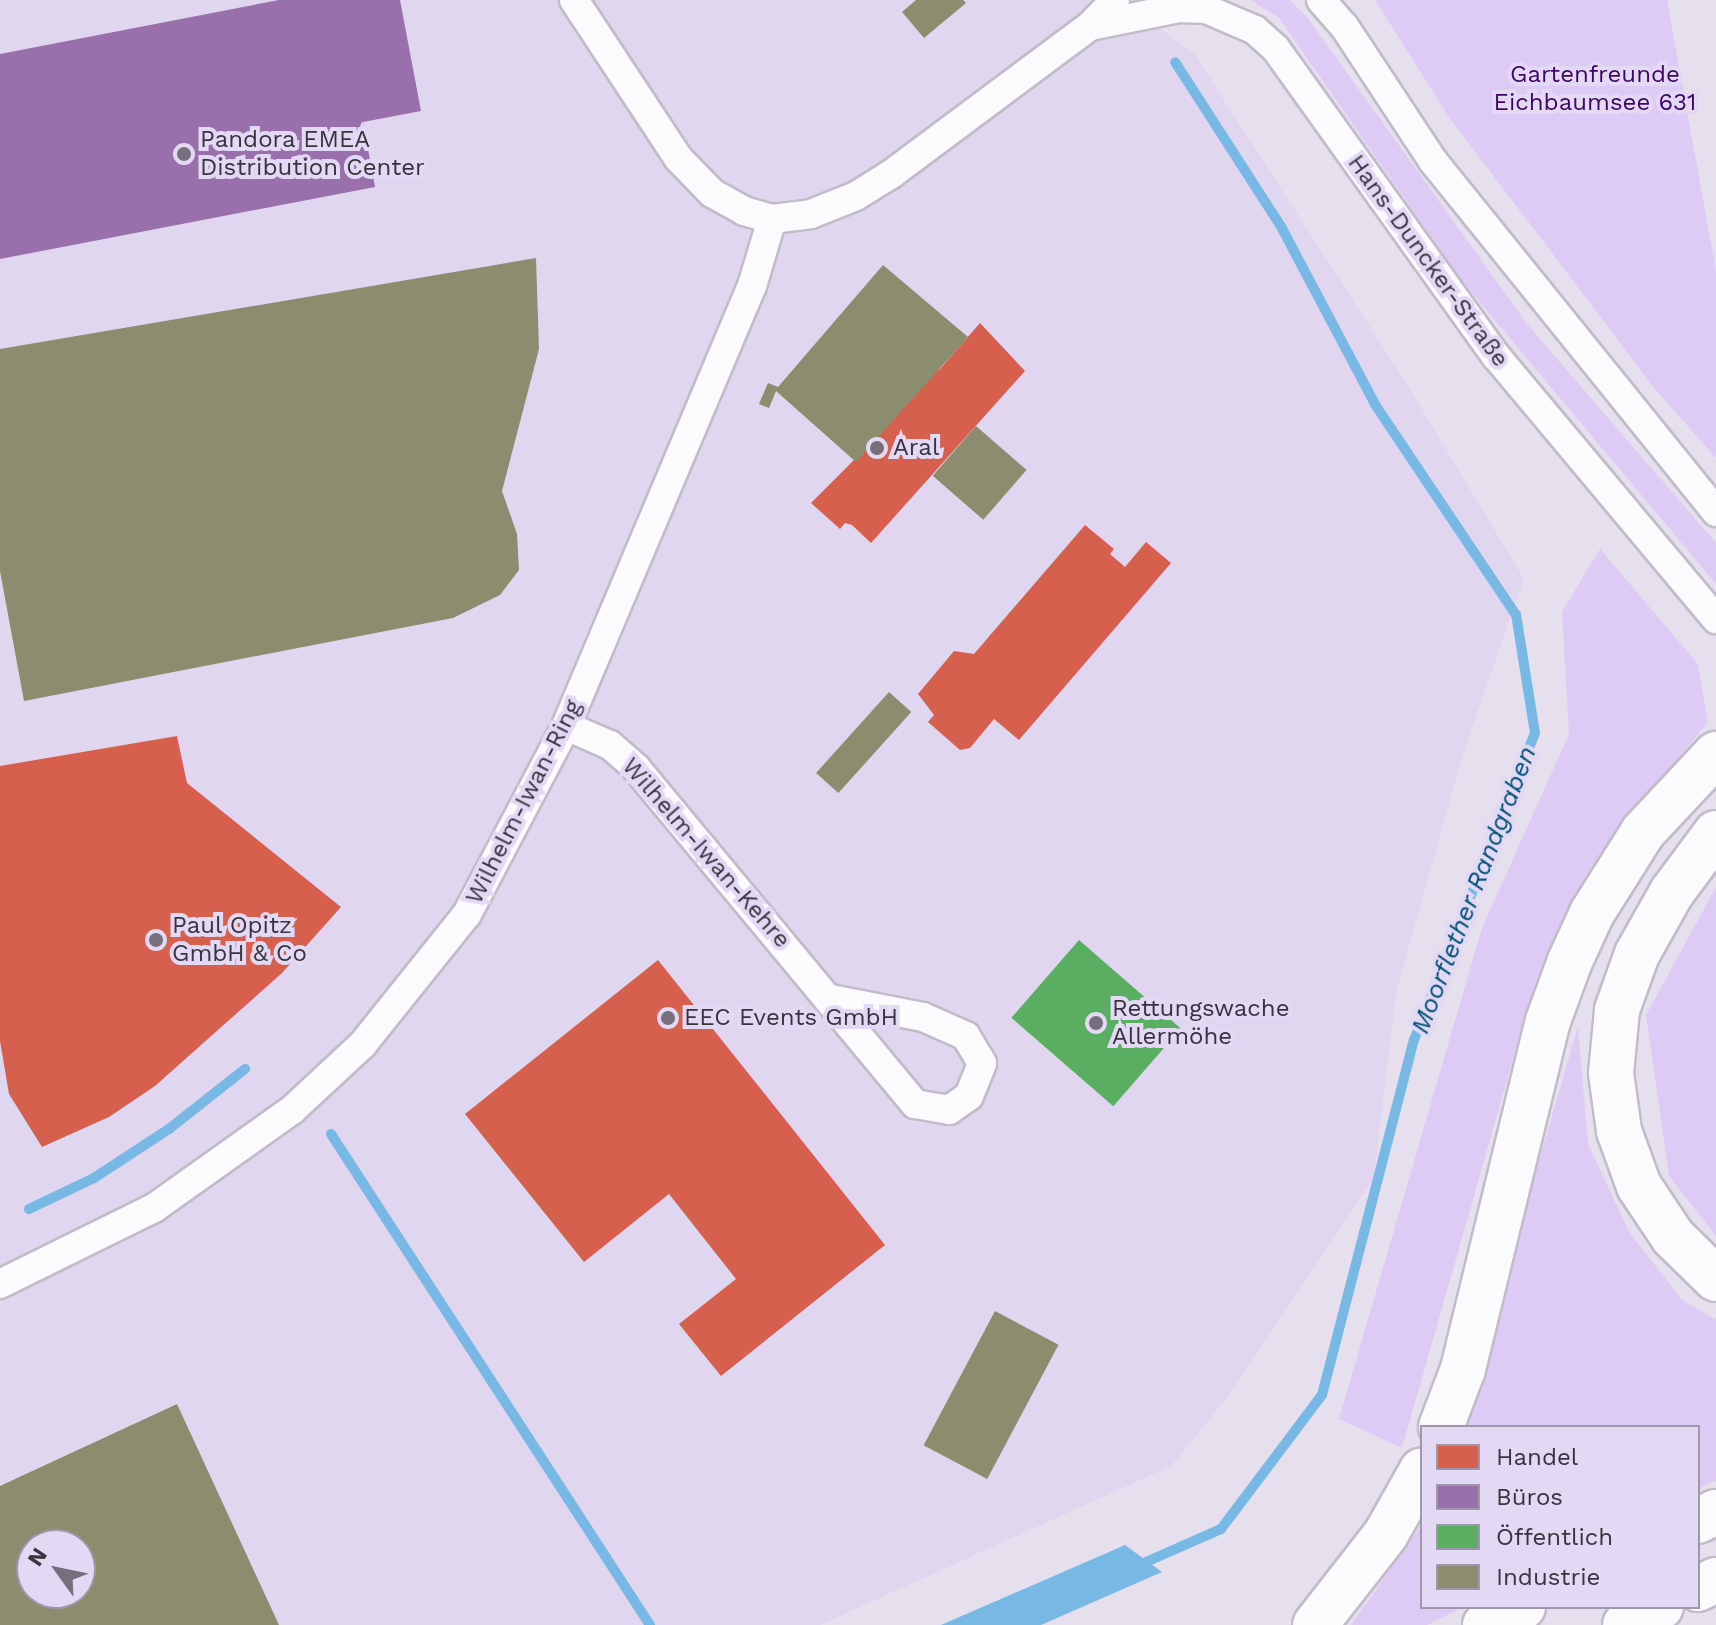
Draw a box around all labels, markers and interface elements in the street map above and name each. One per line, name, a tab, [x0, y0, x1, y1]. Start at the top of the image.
park label: Gartenfreunde Eichbaumsee 631	[1494, 61, 1696, 117]
place label: Pandora EMEA Distribution Center	[200, 126, 425, 182]
marker: Pandora EMEA Distribution Center	[175, 145, 193, 163]
street label: Hans-Duncker-Straße	[1341, 149, 1515, 373]
place label: Aral	[893, 434, 939, 462]
marker: Aral	[868, 439, 886, 457]
street label: Wilhelm-Iwan-Ring	[460, 695, 588, 909]
water label: Moorflether Randgraben	[1405, 742, 1543, 1038]
street label: Wilhelm-Iwan-Kehre	[616, 752, 796, 954]
place label: Paul Opitz GmbH & Co	[172, 912, 307, 968]
marker: Paul Opitz GmbH & Co	[147, 931, 165, 949]
place label: Rettungswache Allermöhe	[1112, 995, 1290, 1051]
place label: EEC Events GmbH	[684, 1004, 898, 1032]
marker: EEC Events GmbH	[659, 1009, 677, 1027]
marker: Rettungswache Allermöhe	[1087, 1014, 1105, 1032]
legend	[1420, 1425, 1700, 1609]
text: Handel	[1496, 1443, 1578, 1471]
text: Büros	[1496, 1483, 1563, 1511]
text: Öffentlich	[1496, 1523, 1613, 1551]
north arrow	[16, 1529, 96, 1609]
text: N	[22, 1543, 52, 1570]
text: Industrie	[1496, 1563, 1600, 1591]

